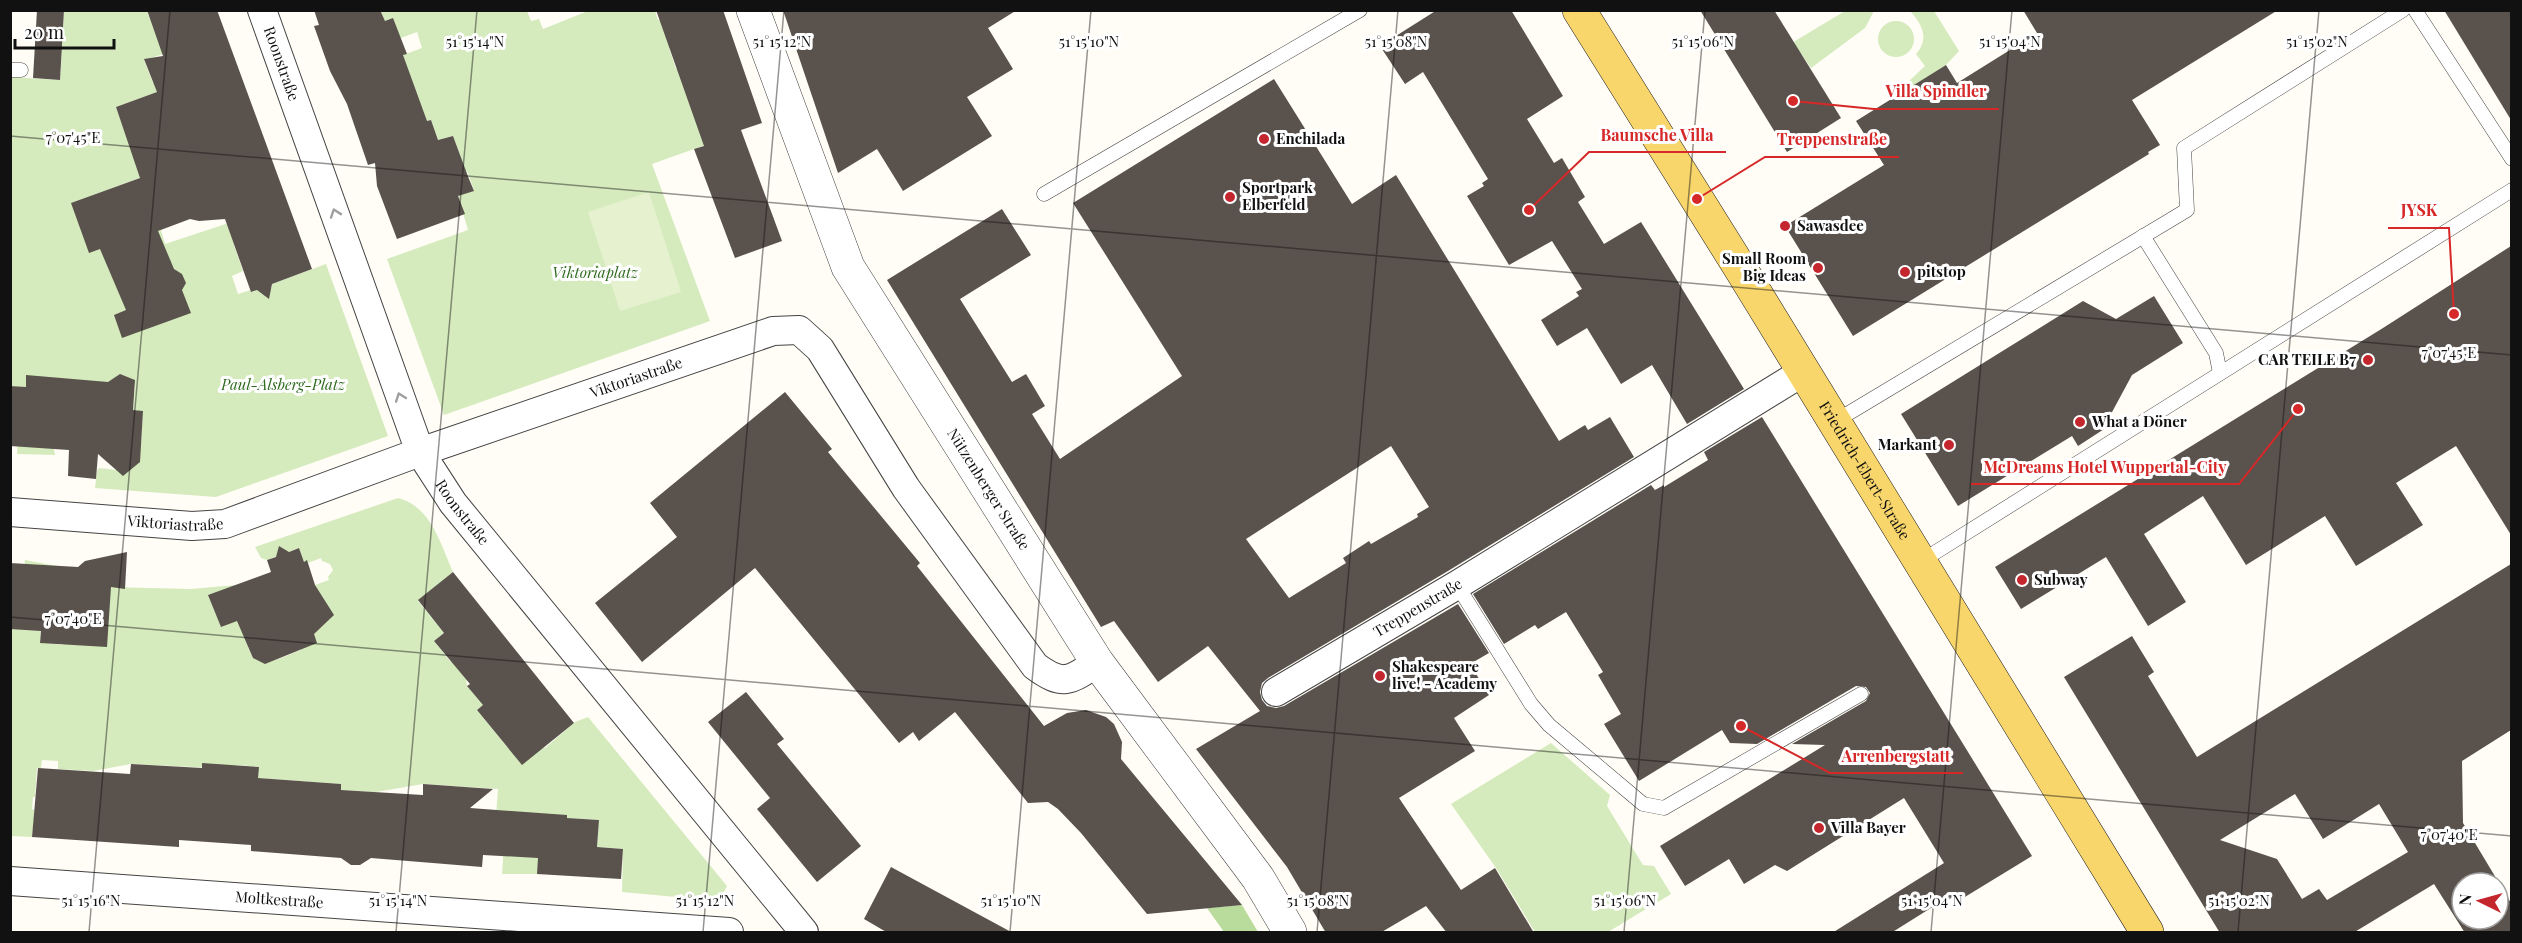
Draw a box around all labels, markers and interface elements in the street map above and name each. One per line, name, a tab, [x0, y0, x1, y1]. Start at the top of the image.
scale bar	[15, 12, 114, 50]
text: 20 m	[24, 20, 64, 44]
street label: Roonstraße	[260, 23, 305, 103]
text: 51°15'14"N	[446, 31, 505, 51]
text: 51°15'12"N	[753, 31, 812, 51]
text: 51°15'10"N	[1059, 31, 1120, 51]
text: 51°15'08"N	[1365, 31, 1428, 51]
text: 51°15'06"N	[1672, 31, 1735, 51]
text: 51°15'04"N	[1979, 31, 2041, 51]
text: 51°15'02"N	[2286, 31, 2348, 51]
callout: Villa Spindler	[1874, 75, 1999, 109]
text: Villa Spindler	[1885, 80, 1987, 101]
callout: Baumsche Villa	[1589, 118, 1726, 152]
callout: Treppenstraße	[1765, 123, 1899, 157]
text: Baumsche Villa	[1600, 124, 1714, 145]
text: 7°07'45"E	[46, 127, 100, 147]
place label: Enchilada	[1276, 128, 1345, 148]
text: Treppenstraße	[1777, 128, 1887, 149]
marker: Enchilada	[1257, 132, 1271, 146]
place label: Sportpark Elberfeld	[1242, 177, 1313, 214]
marker: Sportpark Elberfeld	[1223, 190, 1237, 204]
callout: JYSK	[2388, 194, 2449, 228]
text: JYSK	[2400, 199, 2438, 220]
one-way arrow	[329, 208, 342, 219]
place label: Sawasdee	[1797, 215, 1864, 235]
marker: Sawasdee	[1778, 219, 1792, 233]
place label: Small Room Big Ideas	[1722, 248, 1806, 285]
marker: Small Room Big Ideas	[1811, 261, 1825, 275]
place label: pitstop	[1917, 261, 1966, 281]
park label: Viktoriaplatz	[552, 262, 639, 282]
marker: pitstop	[1898, 265, 1912, 279]
text: 7°07'45"E	[2422, 342, 2476, 362]
place label: CAR TEILE B7	[2258, 349, 2356, 369]
street label: Viktoriastraße	[586, 352, 685, 402]
marker: CAR TEILE B7	[2361, 353, 2375, 367]
park label: Paul-Alsberg-Platz	[220, 374, 346, 394]
one-way arrow	[395, 392, 408, 403]
street label: Friedrich-Ebert-Straße	[1815, 397, 1915, 543]
place label: What a Döner	[2091, 411, 2187, 431]
marker: What a Döner	[2073, 415, 2087, 429]
street label: Nützenberger Straße	[943, 424, 1035, 554]
place label: Markant	[1878, 434, 1938, 454]
marker: Markant	[1942, 438, 1956, 452]
callout: McDreams Hotel Wuppertal-City	[1971, 450, 2239, 484]
text: McDreams Hotel Wuppertal-City	[1983, 456, 2227, 477]
street label: Roonstraße	[431, 475, 494, 549]
street label: Viktoriastraße	[126, 510, 224, 535]
place label: Subway	[2034, 569, 2088, 589]
street label: Treppenstraße	[1369, 573, 1466, 641]
marker: Subway	[2015, 573, 2029, 587]
text: 7°07'40"E	[44, 608, 102, 628]
place label: Shakespeare live! - Academy	[1392, 656, 1497, 693]
marker: Shakespeare live! - Academy	[1373, 669, 1387, 683]
callout: Arrenbergstatt	[1830, 739, 1963, 773]
text: Arrenbergstatt	[1841, 745, 1951, 766]
place label: Villa Bayer	[1830, 817, 1906, 837]
marker: Villa Bayer	[1812, 821, 1826, 835]
text: 7°07'40"E	[2420, 824, 2478, 844]
north arrow	[2450, 871, 2510, 931]
street label: Moltkestraße	[235, 886, 324, 912]
text: 51°15'16"N	[61, 890, 121, 910]
text: 51°15'14"N	[369, 890, 428, 910]
text: 51°15'12"N	[676, 890, 735, 910]
text: 51°15'10"N	[981, 890, 1042, 910]
text: 51°15'08"N	[1287, 890, 1350, 910]
text: 51°15'06"N	[1594, 890, 1657, 910]
text: 51°15'04"N	[1901, 890, 1963, 910]
text: 51°15'02"N	[2208, 890, 2270, 910]
text: N	[2454, 893, 2476, 906]

